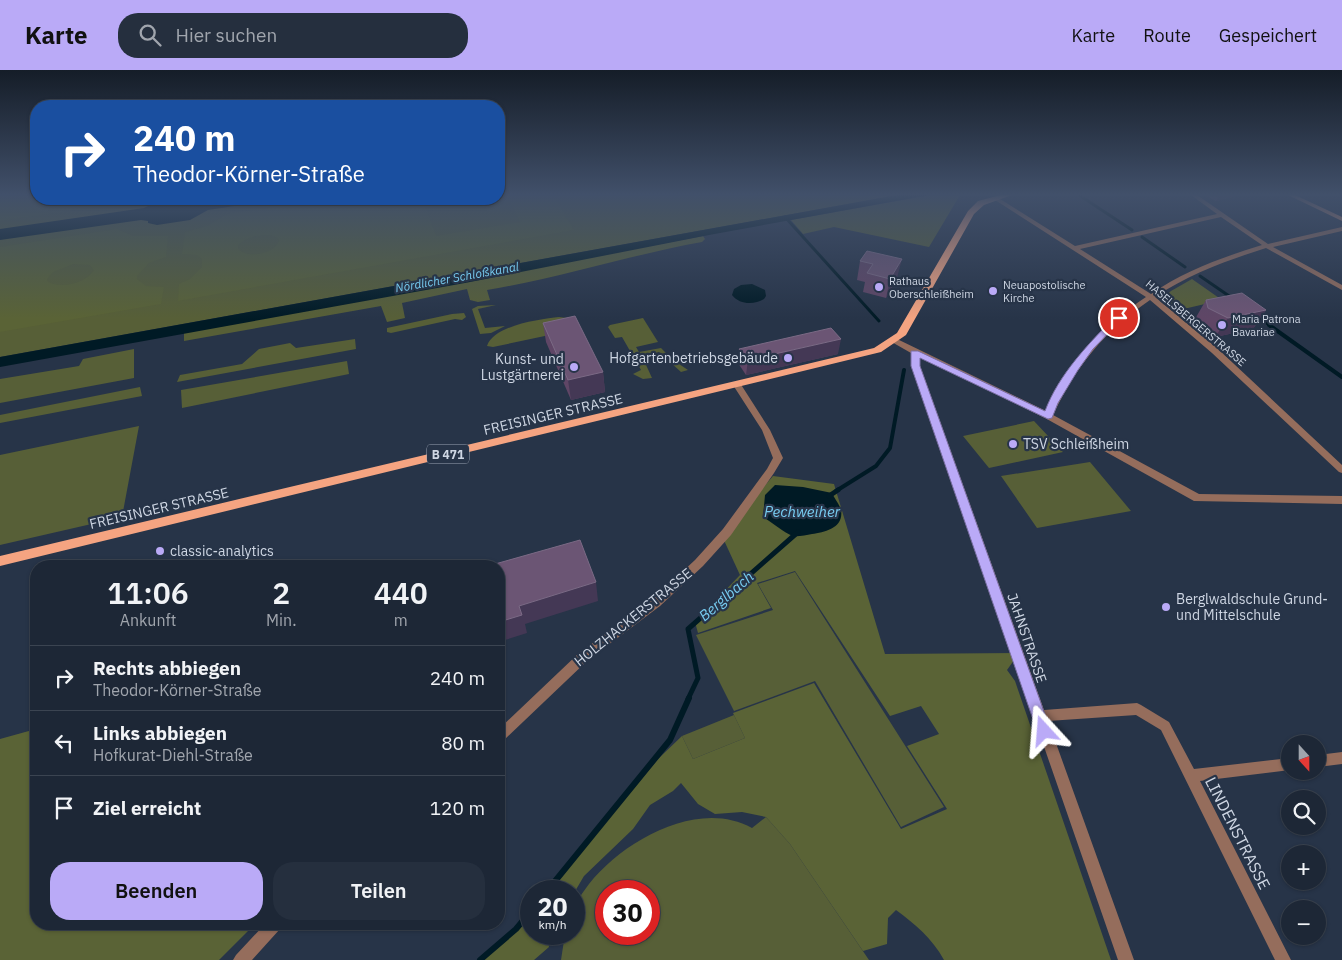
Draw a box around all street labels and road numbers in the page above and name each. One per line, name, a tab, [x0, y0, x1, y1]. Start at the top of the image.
street label: HASELSBERGERSTRASSE	[1143, 277, 1249, 369]
street label: FREISINGER STRASSE	[482, 389, 624, 439]
road number: B 471	[427, 444, 469, 464]
street label: FREISINGER STRASSE	[88, 483, 230, 533]
street label: HOLZHACKERSTRASSE	[570, 564, 696, 670]
street label: JAHNSTRASSE	[1003, 591, 1051, 685]
street label: LINDENSTRASSE	[1201, 773, 1275, 893]

